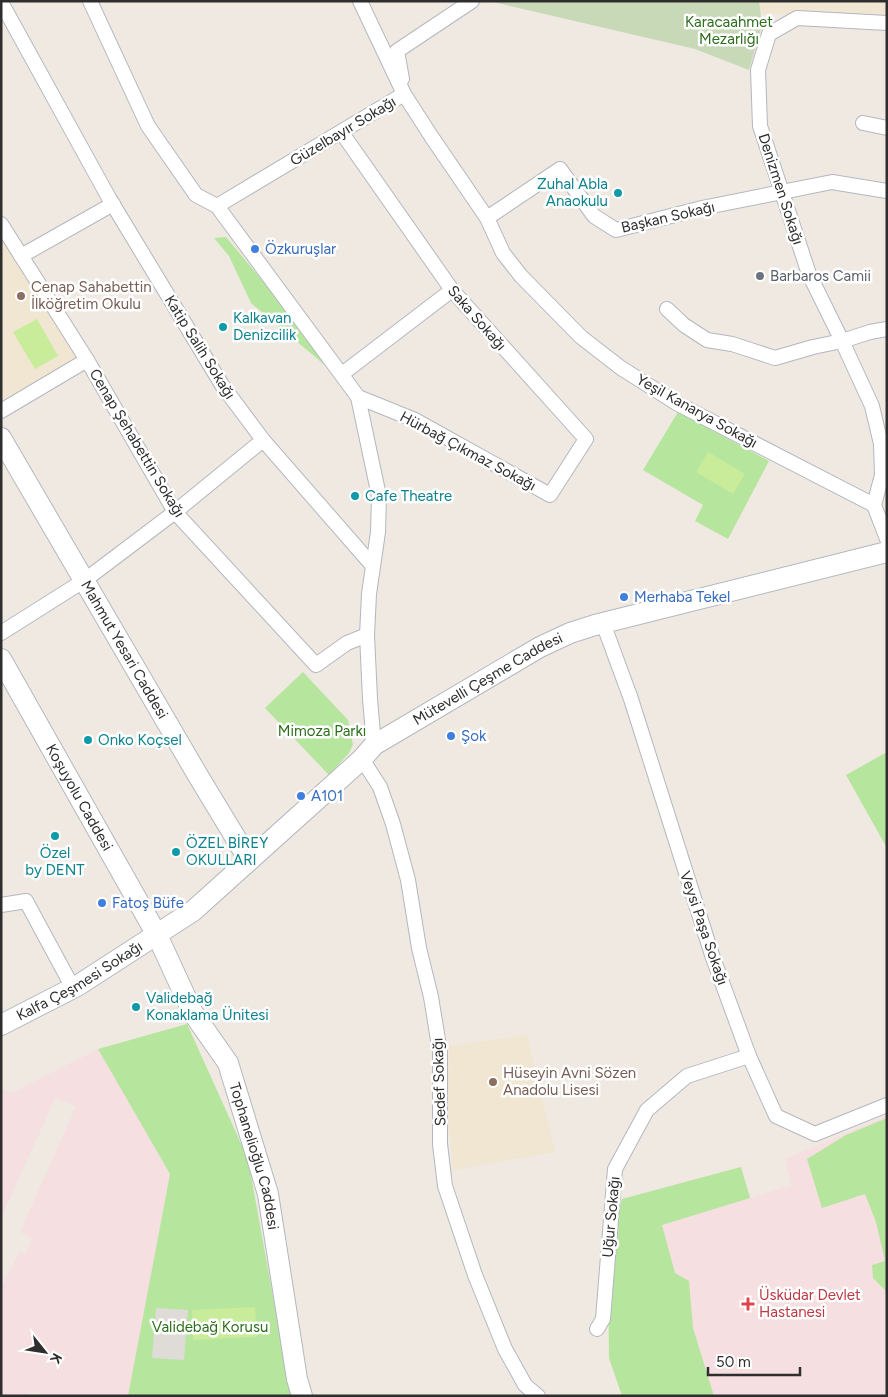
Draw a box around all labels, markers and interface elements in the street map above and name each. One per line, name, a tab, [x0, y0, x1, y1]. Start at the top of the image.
park label: Karacaahmet Mezarlığı	[685, 13, 773, 48]
street label: Güzelbayır Sokağı	[287, 92, 399, 170]
street label: Denizmen Sokağı	[755, 131, 807, 247]
place label: Zuhal Abla Anaokulu	[537, 175, 608, 210]
marker: Zuhal Abla Anaokulu	[612, 187, 624, 199]
street label: Başkan Sokağı	[619, 197, 717, 237]
place label: Özkuruşlar	[265, 240, 336, 258]
marker: Özkuruşlar	[249, 243, 261, 255]
place label: Barbaros Camii	[770, 267, 871, 285]
marker: Barbaros Camii	[754, 270, 766, 282]
place label: Cenap Sahabettin İlköğretim Okulu	[31, 278, 152, 313]
street label: Saka Sokağı	[444, 282, 510, 354]
marker: Cenap Sahabettin İlköğretim Okulu	[15, 290, 27, 302]
street label: Katip Salih Sokağı	[161, 292, 239, 402]
place label: Kalkavan Denizcilik	[233, 309, 297, 344]
marker: Kalkavan Denizcilik	[217, 321, 229, 333]
street label: Cenap Şehabettin Sokağı	[86, 366, 188, 520]
street label: Yeşil Kanarya Sokağı	[633, 370, 761, 452]
street label: Hürbağ Çıkmaz Sokağı	[397, 407, 539, 495]
place label: Cafe Theatre	[365, 487, 452, 505]
marker: Cafe Theatre	[349, 490, 361, 502]
street label: Mahmut Yesari Caddesi	[77, 577, 172, 722]
place label: Merhaba Tekel	[634, 588, 730, 606]
marker: Merhaba Tekel	[618, 591, 630, 603]
street label: Mütevelli Çeşme Caddesi	[410, 629, 565, 729]
park label: Mimoza Parkı	[278, 722, 366, 740]
place label: Şok	[461, 727, 487, 745]
marker: Şok	[445, 730, 457, 742]
place label: Onko Koçsel	[98, 731, 182, 749]
marker: Onko Koçsel	[82, 734, 94, 746]
street label: Koşuyolu Caddesi	[42, 741, 117, 854]
place label: A101	[311, 787, 343, 805]
marker: A101	[295, 790, 307, 802]
marker: Özel by DENT	[49, 830, 61, 842]
place label: ÖZEL BİREY OKULLARI	[186, 834, 268, 869]
place label: Özel by DENT	[25, 844, 85, 879]
marker: ÖZEL BİREY OKULLARI	[170, 846, 182, 858]
street label: Veysi Paşa Sokağı	[676, 869, 732, 987]
place label: Fatoş Büfe	[112, 894, 184, 912]
marker: Fatoş Büfe	[96, 897, 108, 909]
street label: Kalfa Çeşmesi Sokağı	[13, 937, 146, 1025]
place label: Validebağ Konaklama Ünitesi	[146, 989, 269, 1024]
marker: Validebağ Konaklama Ünitesi	[130, 1001, 142, 1013]
street label: Sedef Sokağı	[428, 1037, 450, 1127]
place label: Hüseyin Avni Sözen Anadolu Lisesi	[503, 1064, 636, 1099]
marker: Hüseyin Avni Sözen Anadolu Lisesi	[487, 1076, 499, 1088]
street label: Tophanelioğlu Caddesi	[226, 1080, 282, 1231]
street label: Uğur Sokağı	[598, 1176, 624, 1258]
place label: Üsküdar Devlet Hastanesi	[759, 1286, 861, 1321]
marker: Üsküdar Devlet Hastanesi	[741, 1297, 755, 1311]
park label: Validebağ Korusu	[152, 1318, 268, 1336]
north arrow	[20, 1327, 70, 1377]
scale bar	[708, 1344, 800, 1376]
text: K	[46, 1350, 66, 1367]
text: 50 m	[716, 1353, 751, 1371]

